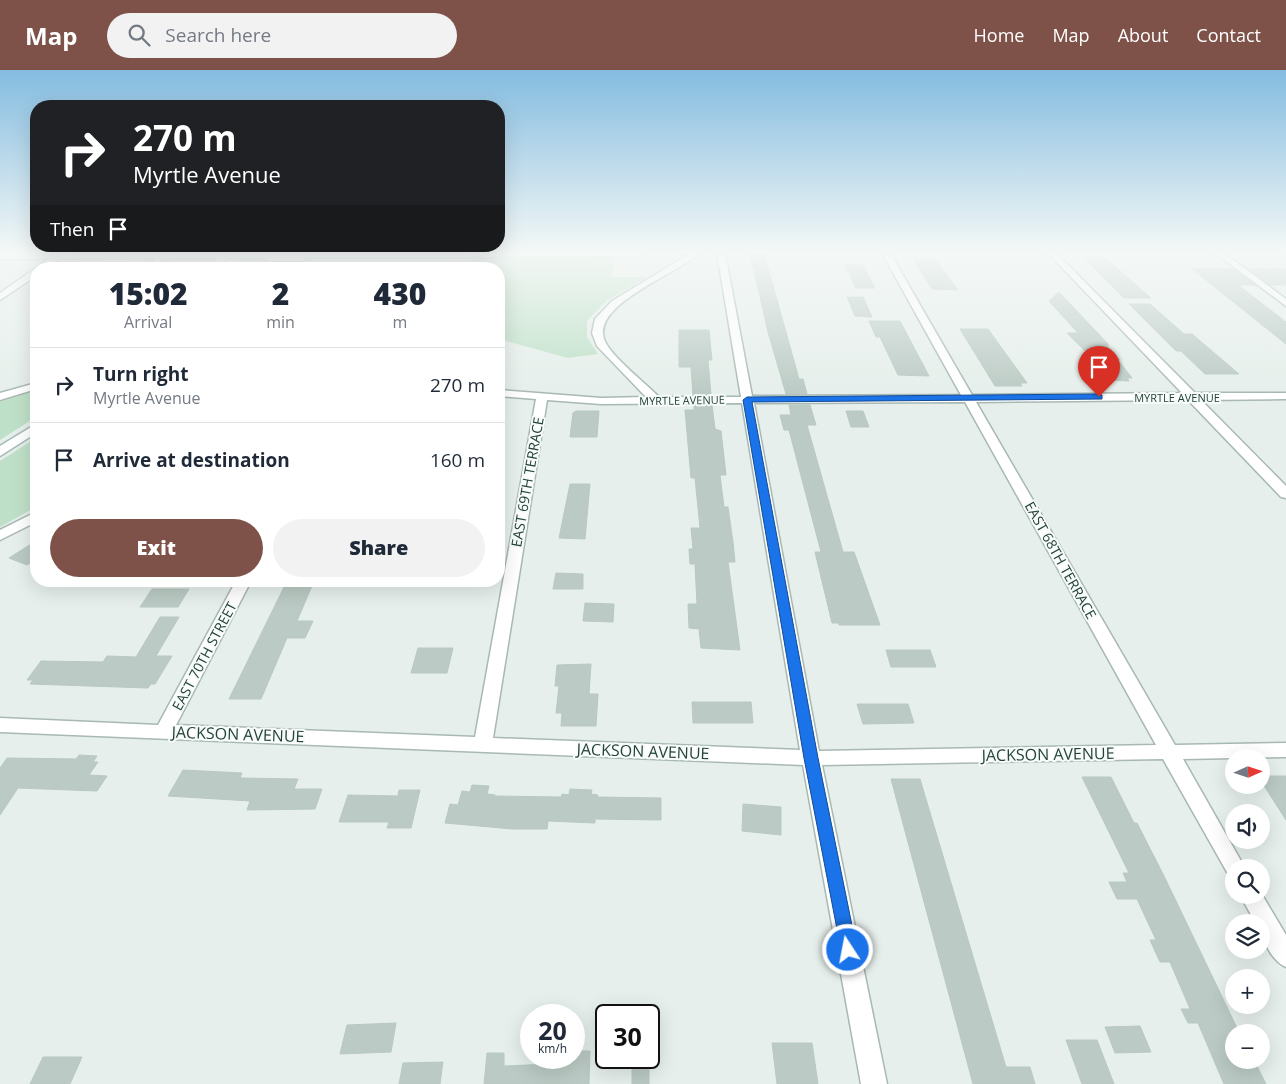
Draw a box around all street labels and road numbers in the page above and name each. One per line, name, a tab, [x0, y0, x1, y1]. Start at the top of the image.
street label: MYRTLE AVENUE	[1134, 390, 1220, 405]
street label: MYRTLE AVENUE	[639, 392, 725, 408]
street label: EAST 69TH TERRACE	[506, 416, 548, 548]
street label: EAST 68TH TERRACE	[1021, 498, 1101, 622]
street label: EAST 70TH STREET	[167, 598, 241, 714]
street label: JACKSON AVENUE	[169, 721, 305, 747]
street label: JACKSON AVENUE	[574, 738, 710, 764]
street label: JACKSON AVENUE	[979, 742, 1115, 766]

